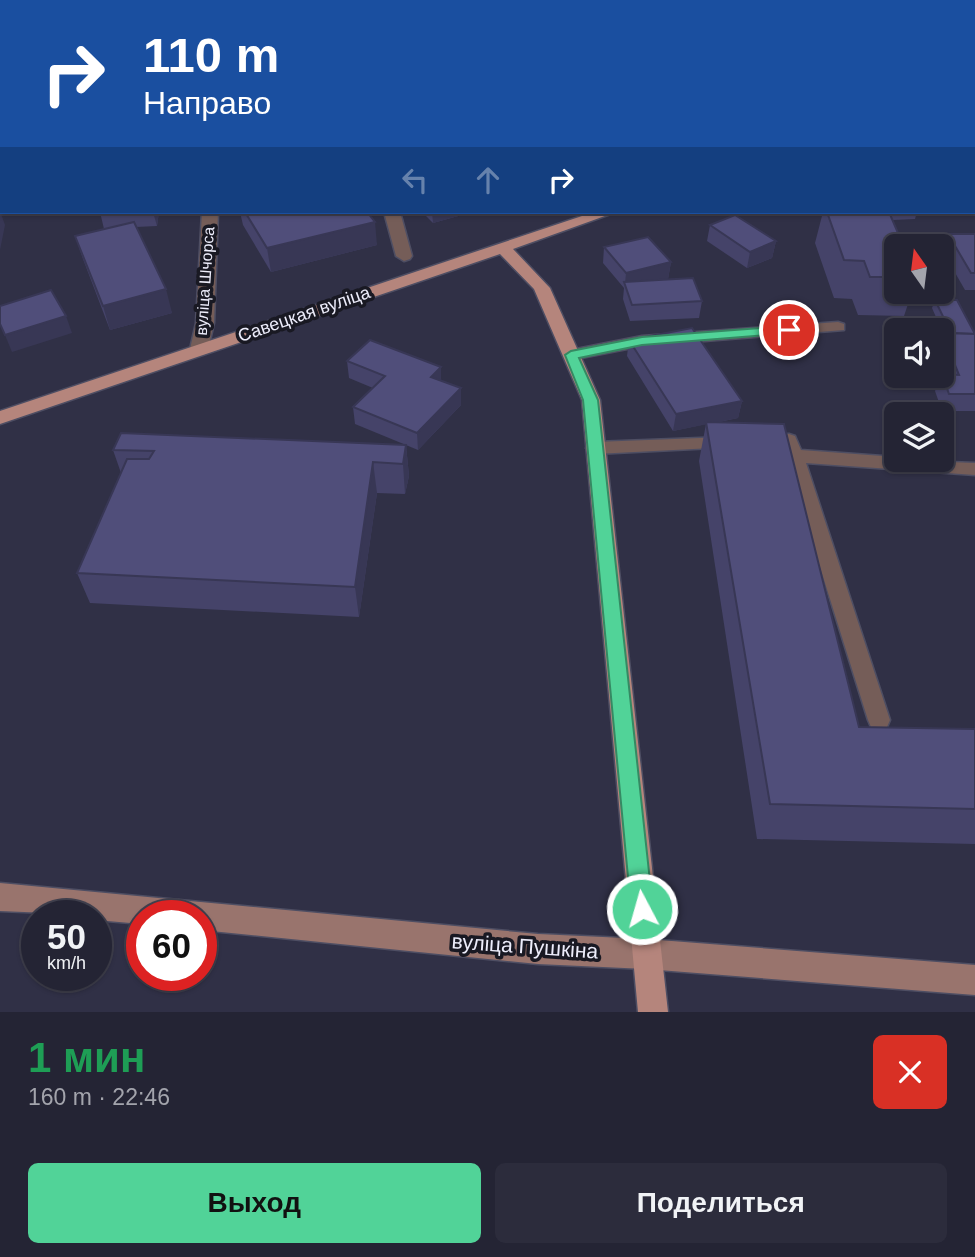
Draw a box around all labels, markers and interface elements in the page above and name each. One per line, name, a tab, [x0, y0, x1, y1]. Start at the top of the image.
icon: right	[28, 28, 119, 119]
text: 110 m	[143, 28, 279, 82]
text: Направо	[143, 85, 271, 121]
icon: left	[396, 161, 434, 199]
icon: ahead	[469, 161, 507, 199]
icon: right	[542, 161, 580, 199]
street label: вуліца Шчорса	[193, 226, 217, 336]
north arrow	[884, 234, 954, 304]
map controls	[884, 234, 954, 472]
street label: Савецкая вуліца	[235, 282, 374, 346]
pin	[759, 300, 819, 360]
icon: arrive	[770, 311, 808, 349]
button: sound	[884, 318, 954, 388]
button: layers	[884, 402, 954, 472]
position arrow	[605, 872, 679, 946]
speed limit sign: 60	[126, 900, 217, 991]
text: 50	[47, 917, 86, 956]
street label: вуліца Пушкіна	[451, 929, 599, 963]
text: km/h	[47, 953, 86, 973]
text: 1 мин	[28, 1034, 145, 1081]
button: close	[873, 1035, 947, 1109]
text: 160 m · 22:46	[28, 1084, 170, 1110]
button: Выход	[28, 1163, 481, 1243]
button: Поделиться	[495, 1163, 947, 1243]

